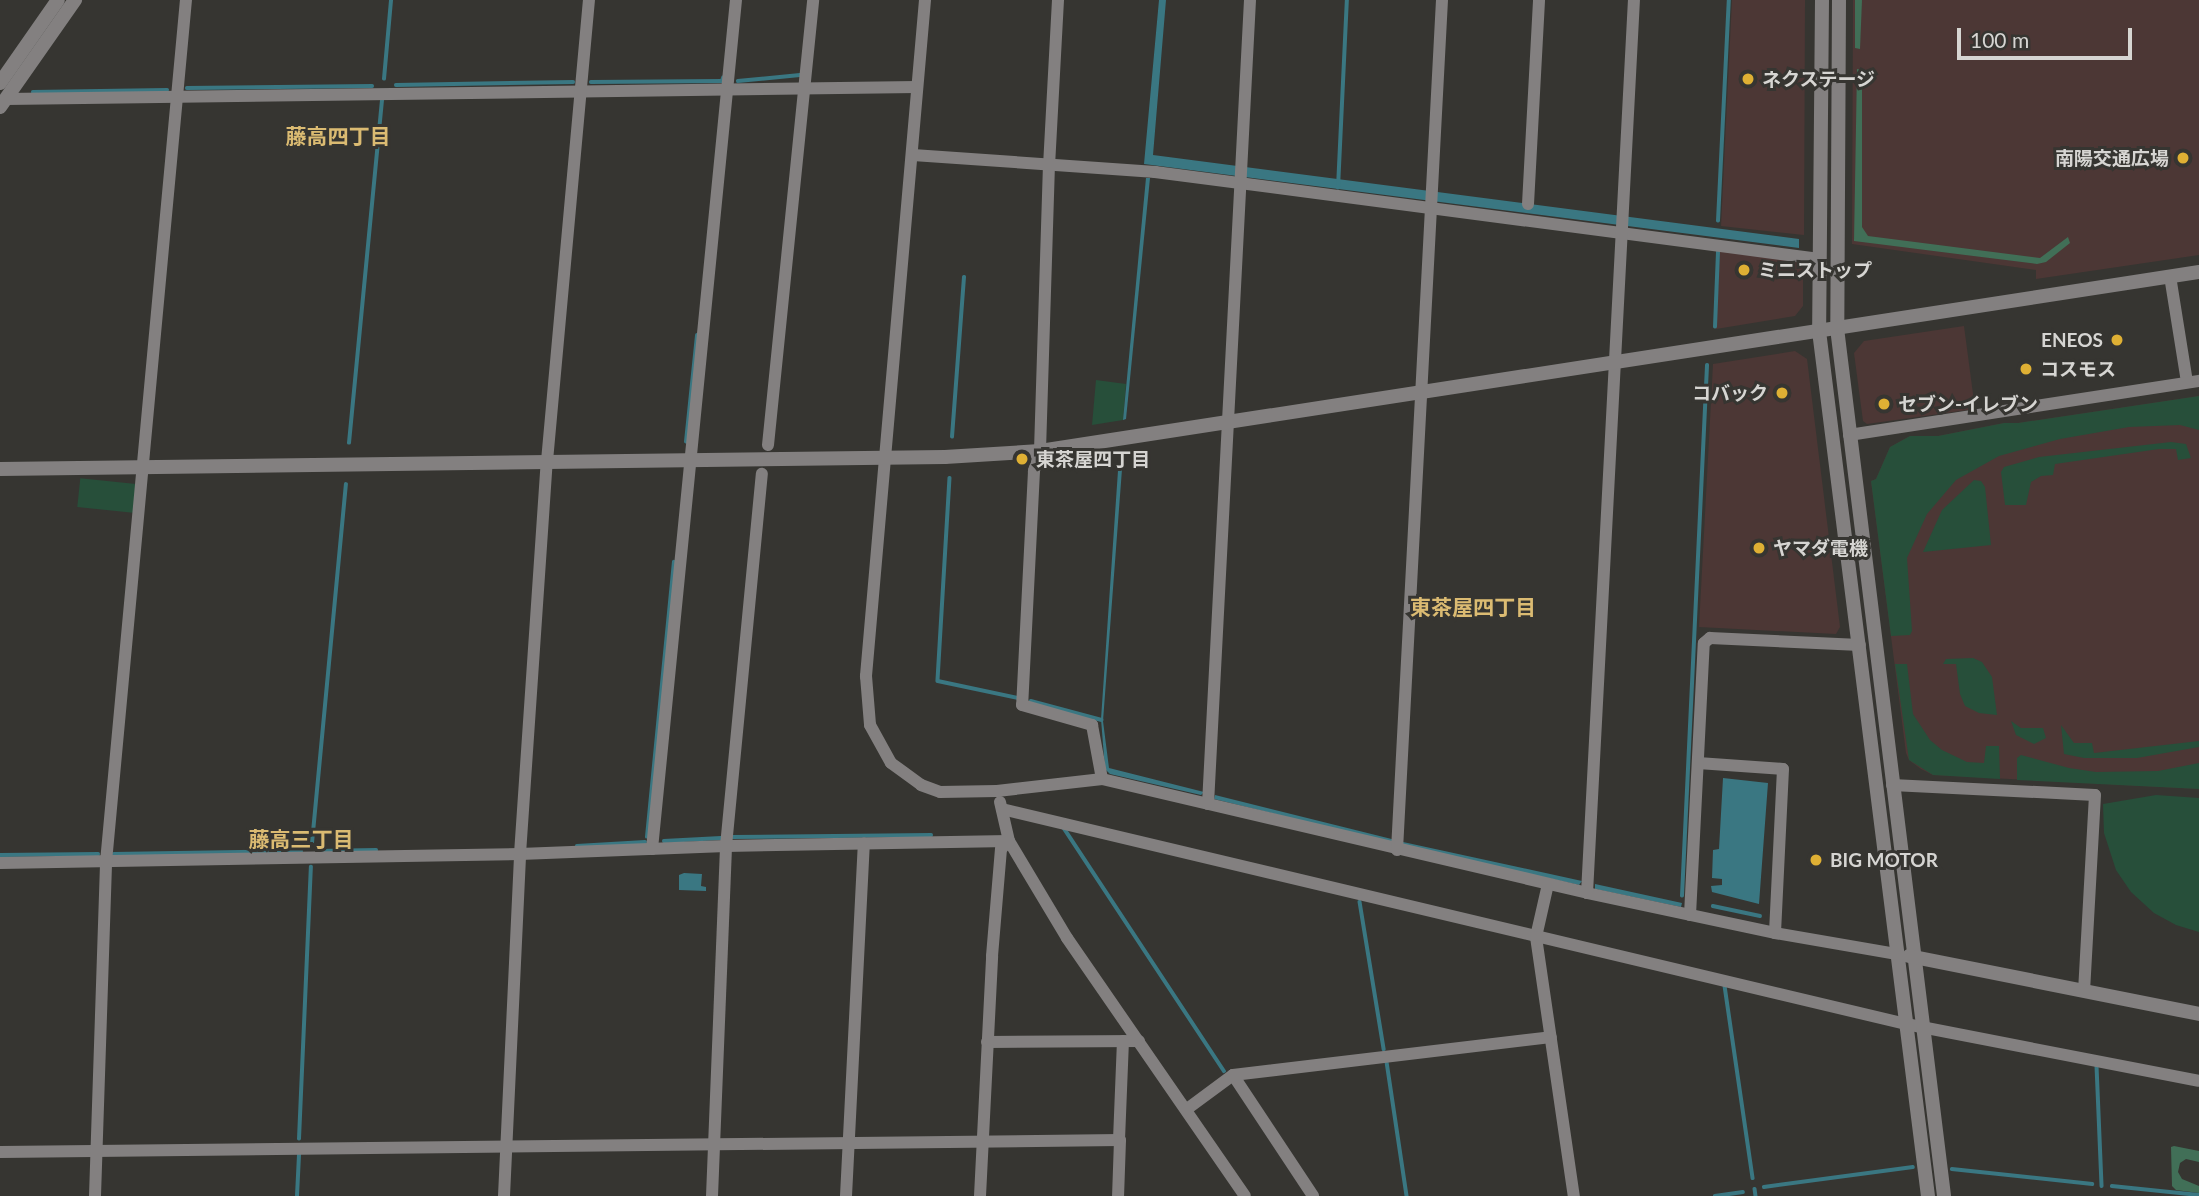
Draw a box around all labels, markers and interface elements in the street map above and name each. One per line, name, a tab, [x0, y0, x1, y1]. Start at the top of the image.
scale bar	[1961, 14, 2136, 58]
text: 100 m	[1970, 27, 2029, 52]
place label: ネクステージ	[1762, 68, 1876, 90]
marker: ネクステージ	[1740, 71, 1756, 87]
district label: 藤高四丁目	[286, 123, 390, 149]
place label: 南陽交通広場	[2055, 147, 2169, 169]
marker: 南陽交通広場	[2175, 150, 2191, 166]
place label: ミニストップ	[1758, 259, 1872, 281]
marker: ミニストップ	[1736, 262, 1752, 278]
place label: ENEOS	[2041, 329, 2103, 351]
marker: ENEOS	[2109, 332, 2125, 348]
place label: コスモス	[2040, 358, 2116, 380]
marker: コスモス	[2018, 361, 2034, 377]
place label: コバック	[1692, 382, 1768, 404]
marker: コバック	[1774, 385, 1790, 401]
place label: セブン-イレブン	[1898, 393, 2038, 415]
marker: セブン-イレブン	[1876, 396, 1892, 412]
place label: 東茶屋四丁目	[1036, 448, 1150, 470]
marker: 東茶屋四丁目	[1014, 451, 1030, 467]
place label: ヤマダ電機	[1773, 537, 1868, 559]
marker: ヤマダ電機	[1751, 540, 1767, 556]
district label: 東茶屋四丁目	[1410, 594, 1536, 620]
district label: 藤高三丁目	[249, 826, 353, 852]
place label: BIG MOTOR	[1830, 849, 1938, 871]
marker: BIG MOTOR	[1808, 852, 1824, 868]

